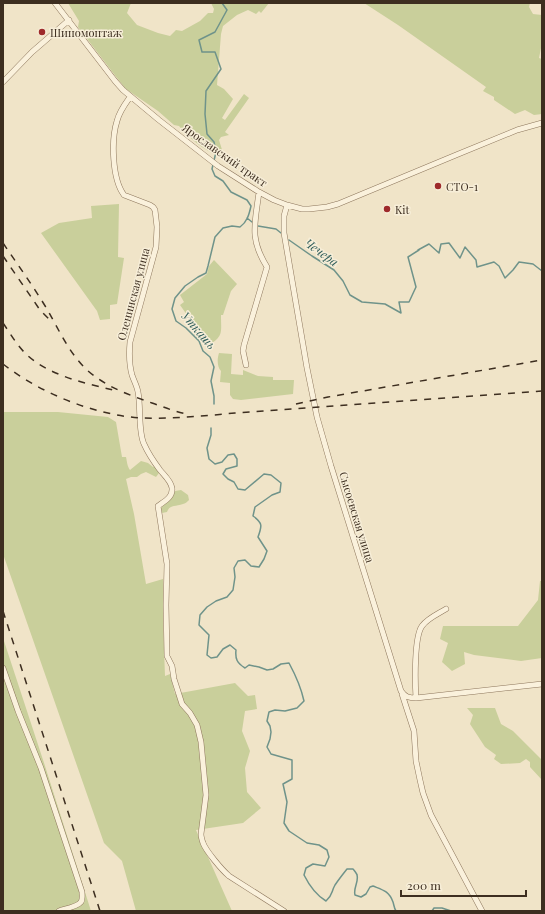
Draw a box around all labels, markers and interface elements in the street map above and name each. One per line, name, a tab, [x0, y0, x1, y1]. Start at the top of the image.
place label: Шиномонтаж	[50, 25, 123, 40]
marker: Шиномонтаж	[37, 27, 47, 37]
street label: Ярославский тракт	[179, 119, 271, 190]
place label: СТО-1	[446, 179, 478, 194]
marker: СТО-1	[433, 181, 443, 191]
place label: Kit	[395, 202, 409, 217]
marker: Kit	[382, 204, 392, 214]
water label: Чечера	[302, 234, 342, 270]
street label: Оленинская улица	[113, 246, 153, 342]
water label: Уткашь	[178, 308, 220, 352]
street label: Сысоевская улица	[336, 470, 378, 565]
scale bar	[401, 872, 526, 898]
text: 200 m	[407, 877, 441, 893]

